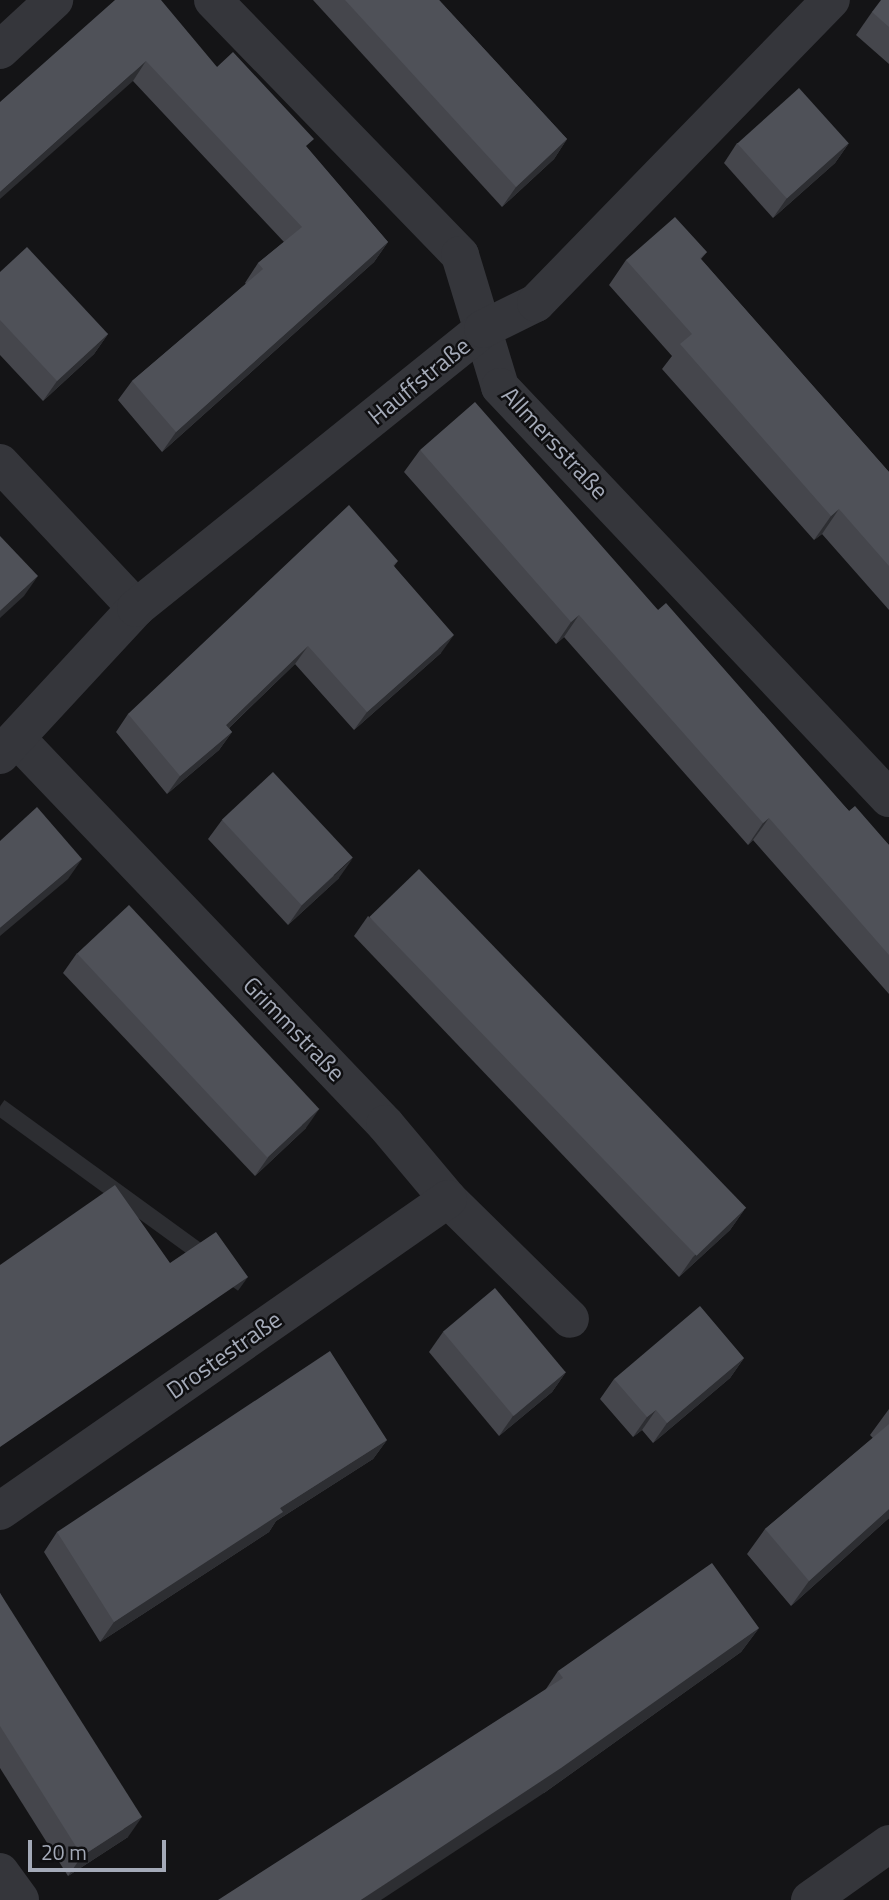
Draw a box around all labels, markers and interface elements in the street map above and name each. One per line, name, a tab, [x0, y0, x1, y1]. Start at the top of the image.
street label: Hauffstraße	[362, 331, 476, 431]
street label: Allmersstraße	[496, 381, 614, 505]
street label: Grimmstraße	[237, 971, 351, 1087]
street label: Drostestraße	[161, 1305, 287, 1405]
scale bar	[32, 1826, 170, 1870]
text: 20 m	[41, 1836, 87, 1868]

